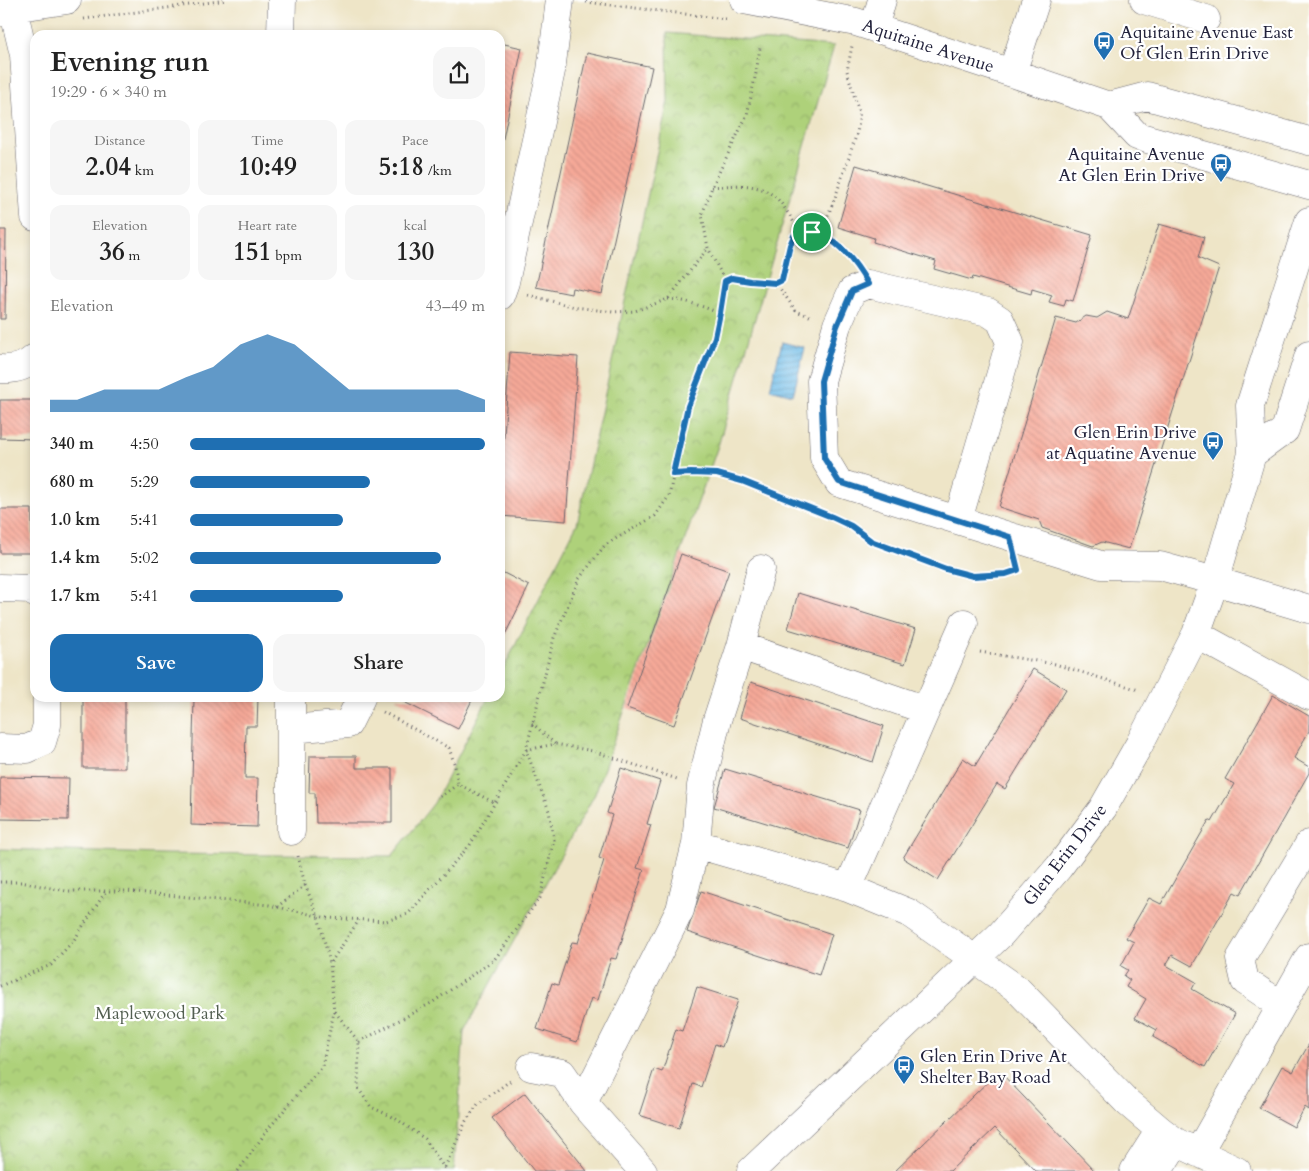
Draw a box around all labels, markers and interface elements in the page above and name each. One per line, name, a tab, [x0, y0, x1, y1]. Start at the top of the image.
street label: Aquitaine Avenue	[859, 13, 997, 79]
place label: Aquitaine Avenue East Of Glen Erin Drive	[1120, 20, 1293, 66]
bus stop icon: Aquitaine Avenue East Of Glen Erin Drive	[1092, 30, 1116, 61]
text: Evening run	[50, 43, 209, 81]
button: share	[433, 47, 485, 99]
text: 19:29 · 6 × 340 m	[50, 81, 167, 103]
text: Distance	[94, 131, 145, 150]
text: Time	[251, 131, 284, 150]
text: Pace	[402, 131, 429, 150]
place label: Aquitaine Avenue At Glen Erin Drive	[1058, 142, 1205, 188]
text: 2.04	[85, 150, 131, 184]
text: 10:49	[238, 150, 297, 184]
text: 5:18	[379, 150, 424, 184]
bus stop icon: Aquitaine Avenue At Glen Erin Drive	[1209, 152, 1233, 183]
text: km	[131, 161, 154, 180]
text: /km	[424, 161, 452, 180]
pin	[791, 211, 833, 253]
text: Elevation	[92, 216, 148, 235]
text: Heart rate	[238, 216, 297, 235]
text: kcal	[403, 216, 427, 235]
icon: arrive	[798, 218, 826, 246]
text: 36	[99, 235, 125, 269]
text: 151	[233, 235, 271, 269]
text: 130	[396, 235, 434, 269]
text: m	[125, 246, 140, 265]
text: bpm	[271, 246, 302, 265]
text: Elevation	[50, 295, 114, 317]
text: 43–49 m	[426, 295, 485, 317]
place label: Glen Erin Drive at Aquatine Avenue	[1046, 420, 1197, 466]
bus stop icon: Glen Erin Drive at Aquatine Avenue	[1201, 430, 1225, 461]
text: 340 m	[50, 433, 94, 455]
text: 4:50	[130, 433, 159, 455]
text: 680 m	[50, 471, 94, 493]
text: 5:29	[130, 471, 159, 493]
text: 1.0 km	[50, 509, 100, 531]
text: 5:41	[130, 509, 159, 531]
text: 1.4 km	[50, 547, 100, 569]
text: 5:02	[130, 547, 159, 569]
text: 1.7 km	[50, 585, 100, 607]
text: 5:41	[130, 585, 159, 607]
button: Save	[50, 634, 263, 692]
button: Share	[273, 634, 485, 692]
street label: Glen Erin Drive	[1017, 799, 1113, 911]
park label: Maplewood Park	[95, 1001, 225, 1026]
place label: Glen Erin Drive At Shelter Bay Road	[920, 1044, 1067, 1090]
bus stop icon: Glen Erin Drive At Shelter Bay Road	[892, 1054, 916, 1085]

